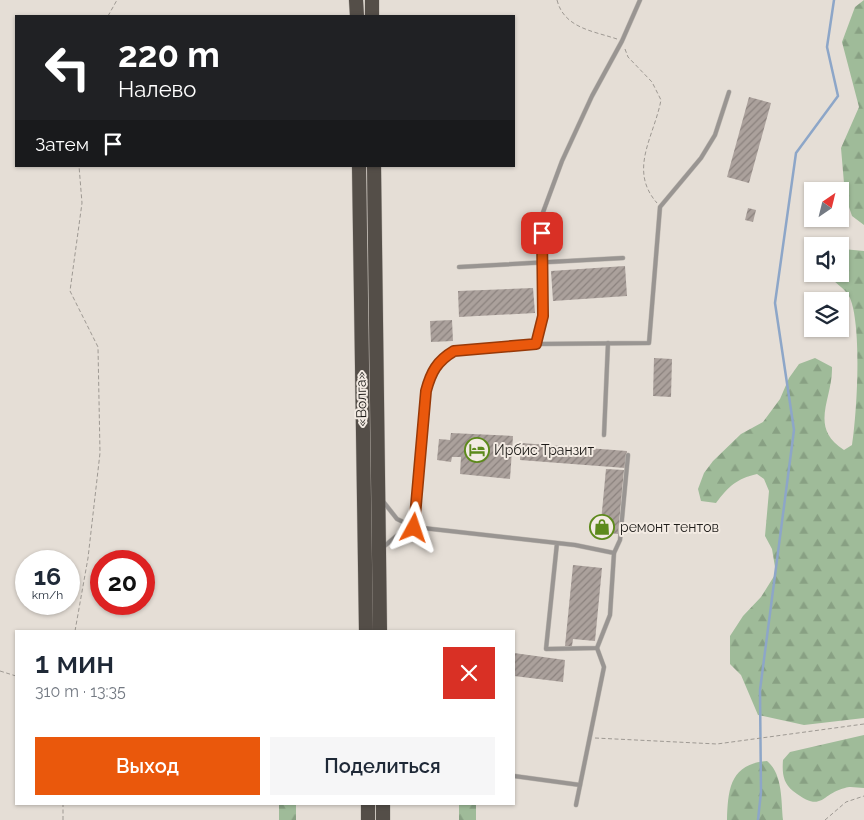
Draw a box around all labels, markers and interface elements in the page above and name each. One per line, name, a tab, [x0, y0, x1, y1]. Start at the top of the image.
text: 220 m	[118, 34, 220, 75]
icon: left	[35, 35, 100, 100]
text: Налево	[118, 76, 196, 102]
icon: arrive	[99, 130, 127, 158]
text: Затем	[35, 133, 89, 155]
north arrow	[804, 182, 849, 228]
map controls	[804, 182, 849, 337]
pin	[521, 212, 563, 254]
icon: arrive	[528, 219, 556, 247]
button: sound	[804, 237, 849, 282]
button: layers	[804, 292, 849, 337]
street label: «Волга»	[353, 371, 369, 427]
hotel icon: Ирбис Транзит	[464, 437, 490, 463]
place label: Ирбис Транзит	[494, 442, 594, 458]
position arrow	[387, 501, 439, 553]
shop icon: ремонт тентов	[589, 514, 615, 540]
place label: ремонт тентов	[620, 519, 719, 535]
speed limit sign: 20	[90, 550, 155, 615]
text: 16	[34, 561, 61, 591]
text: km/h	[32, 588, 63, 602]
text: 1 мин	[35, 645, 114, 680]
button: close	[443, 647, 495, 699]
text: 310 m · 13:35	[35, 682, 126, 701]
button: Выход	[35, 737, 260, 795]
button: Поделиться	[270, 737, 495, 795]

